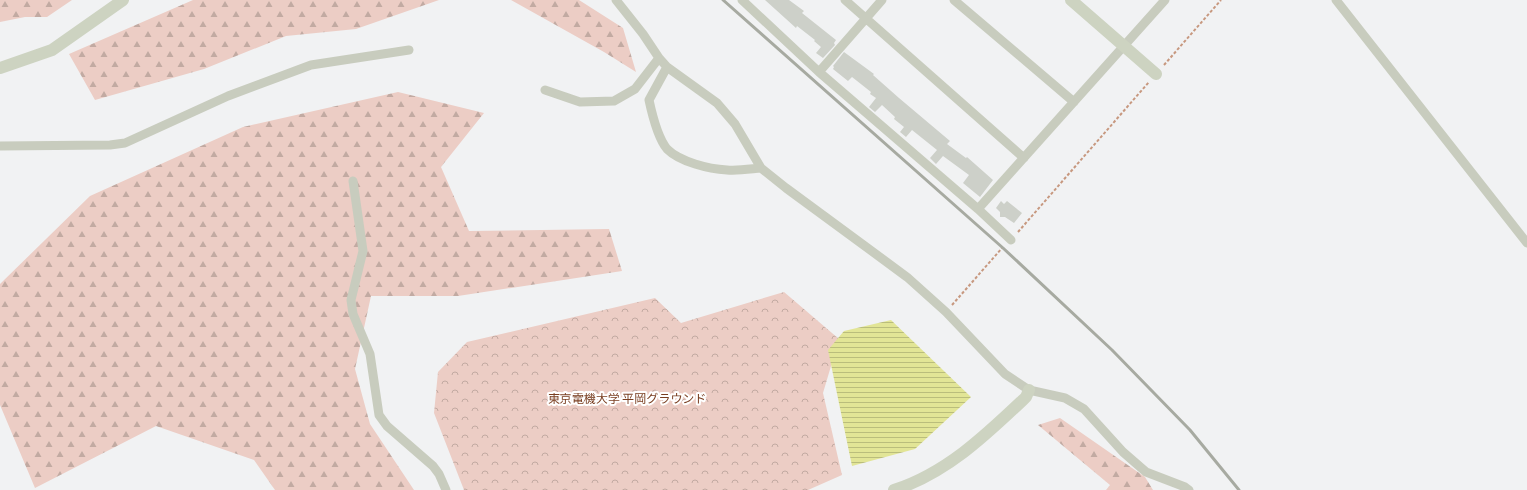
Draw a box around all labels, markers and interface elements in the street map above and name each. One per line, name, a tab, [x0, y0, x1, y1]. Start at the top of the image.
park label: 東京電機大学 平岡グラウンド	[548, 391, 706, 405]

